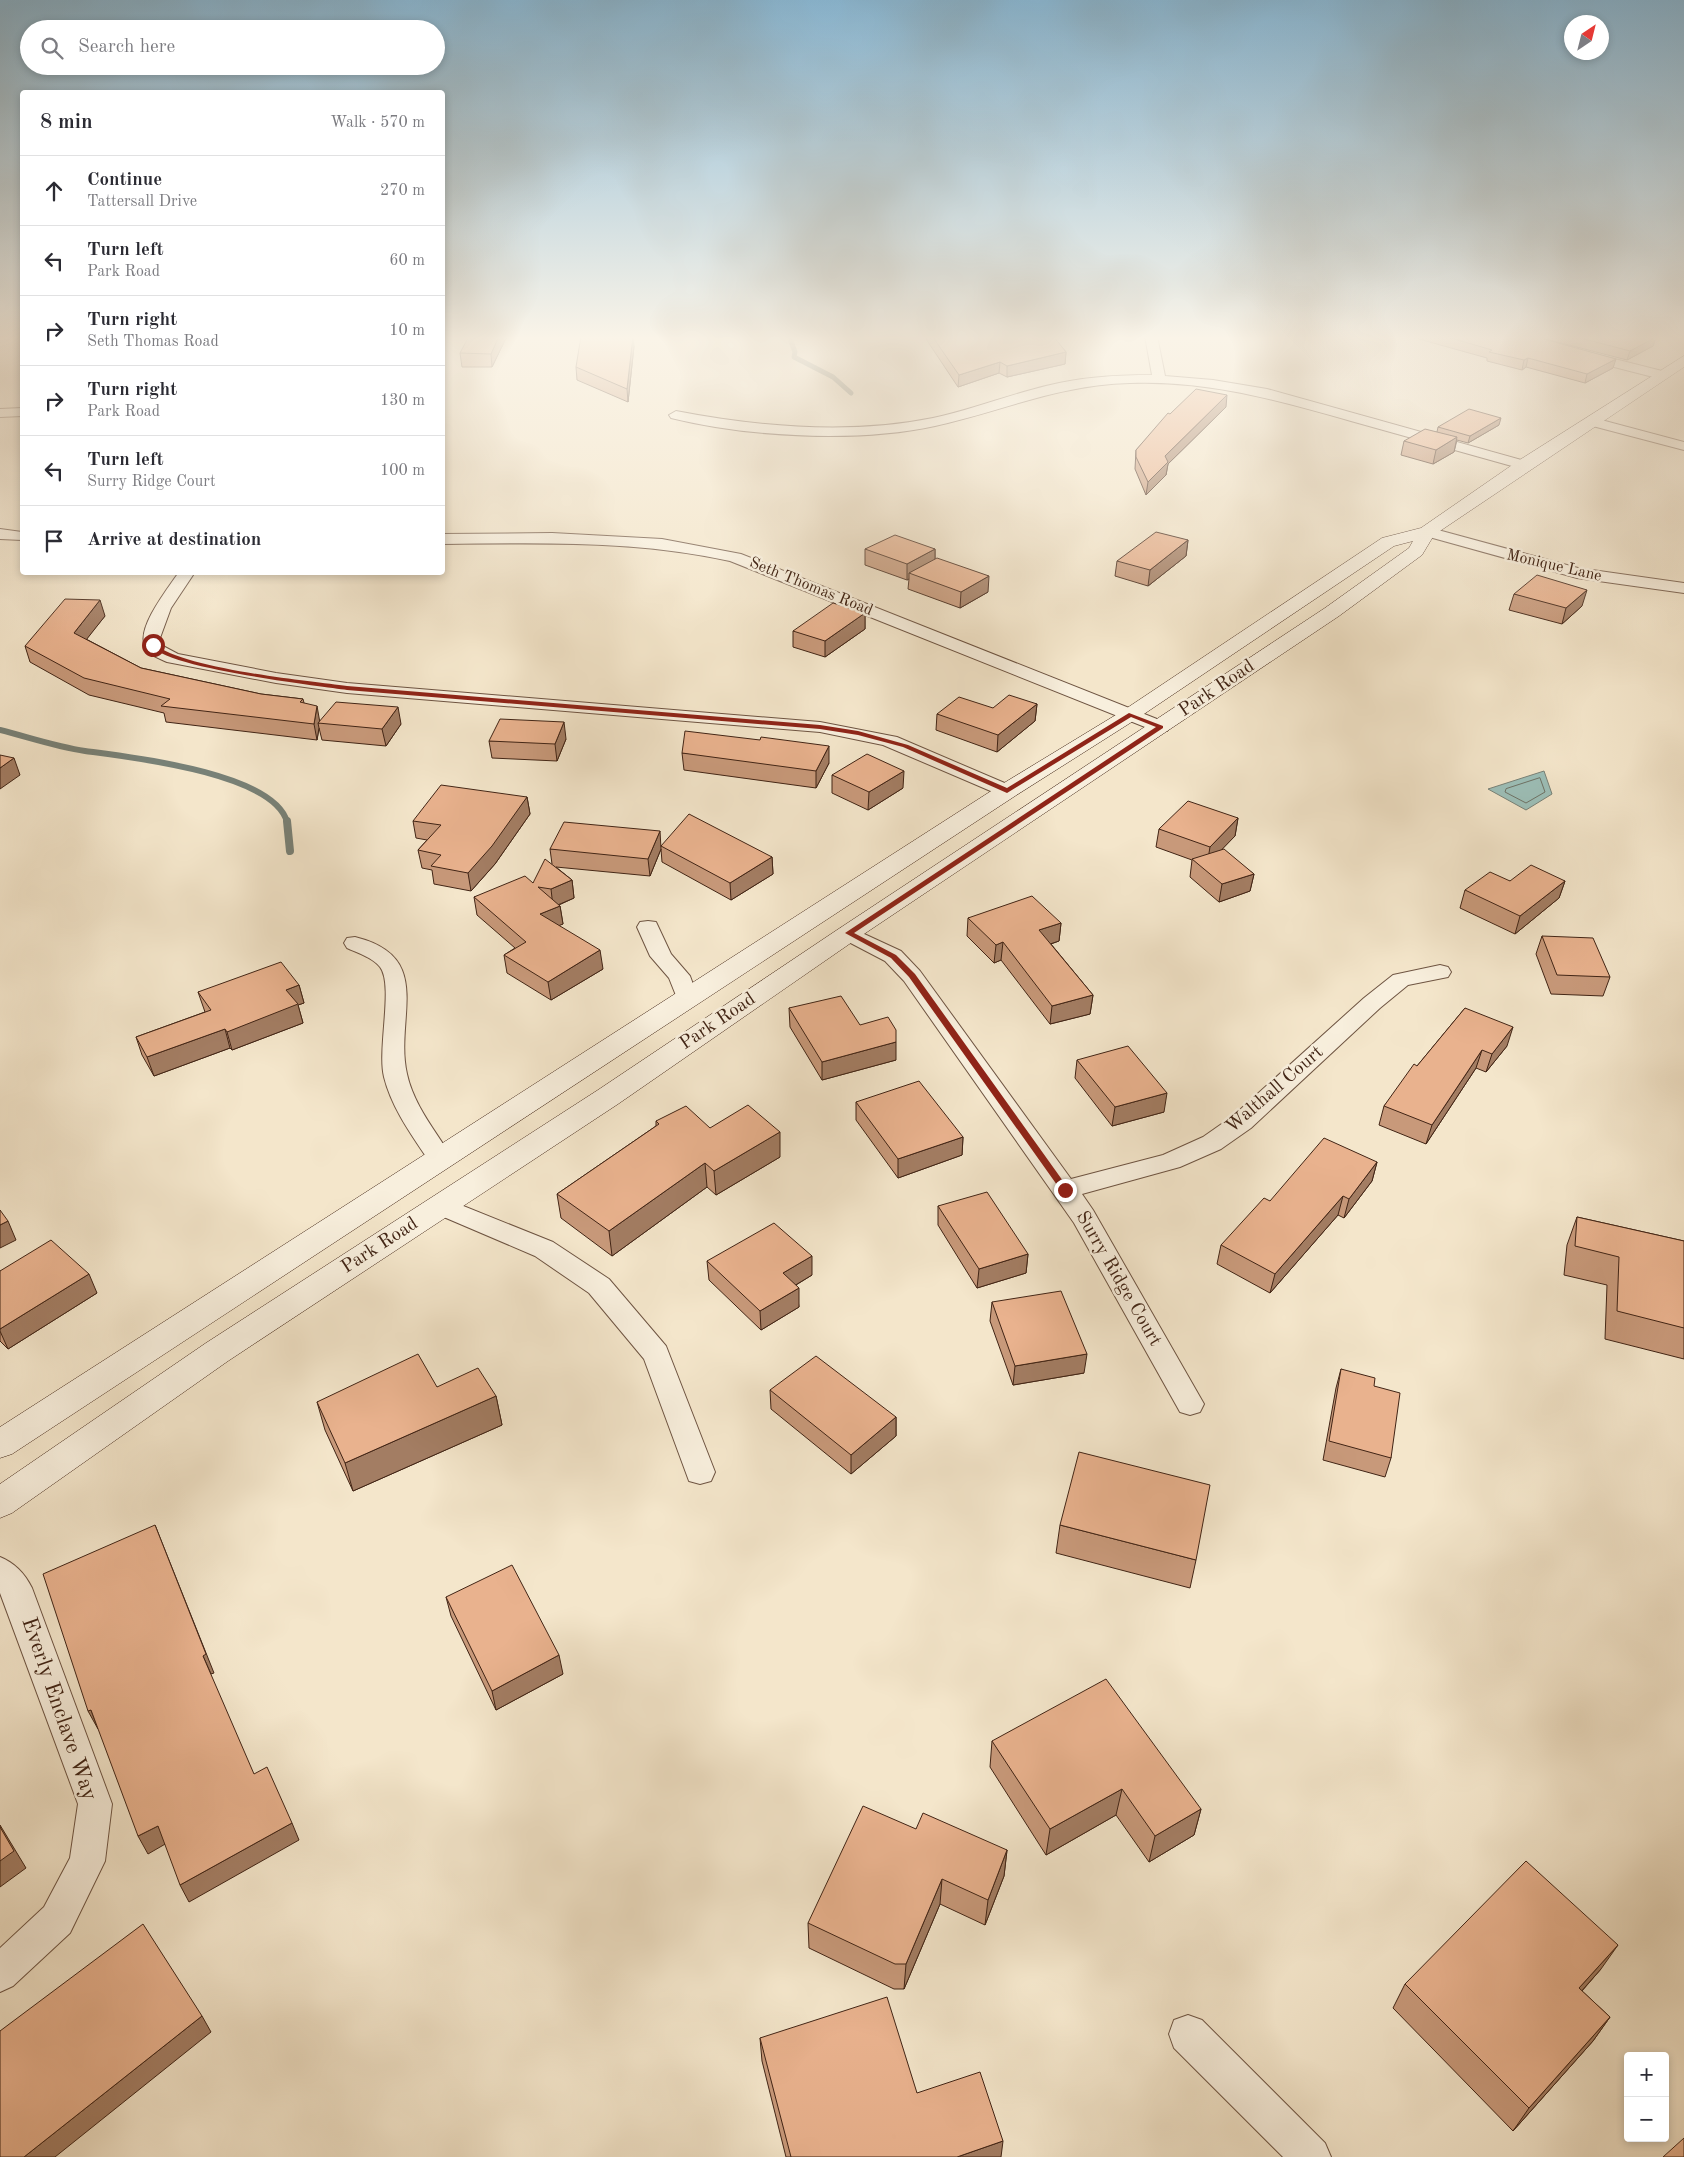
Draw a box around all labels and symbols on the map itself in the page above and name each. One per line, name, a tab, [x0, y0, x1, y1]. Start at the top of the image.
north arrow	[1564, 15, 1609, 60]
street label: Monique Lane	[1505, 547, 1603, 585]
street label: Seth Thomas Road	[747, 555, 875, 619]
route start	[142, 634, 165, 657]
street label: Park Road	[1176, 657, 1258, 721]
street label: Park Road	[677, 990, 759, 1054]
street label: Walthall Court	[1223, 1043, 1327, 1137]
route end	[1054, 1179, 1077, 1202]
street label: Surry Ridge Court	[1072, 1208, 1164, 1350]
street label: Park Road	[338, 1214, 422, 1278]
street label: Everly Enclave Way	[17, 1615, 101, 1804]

